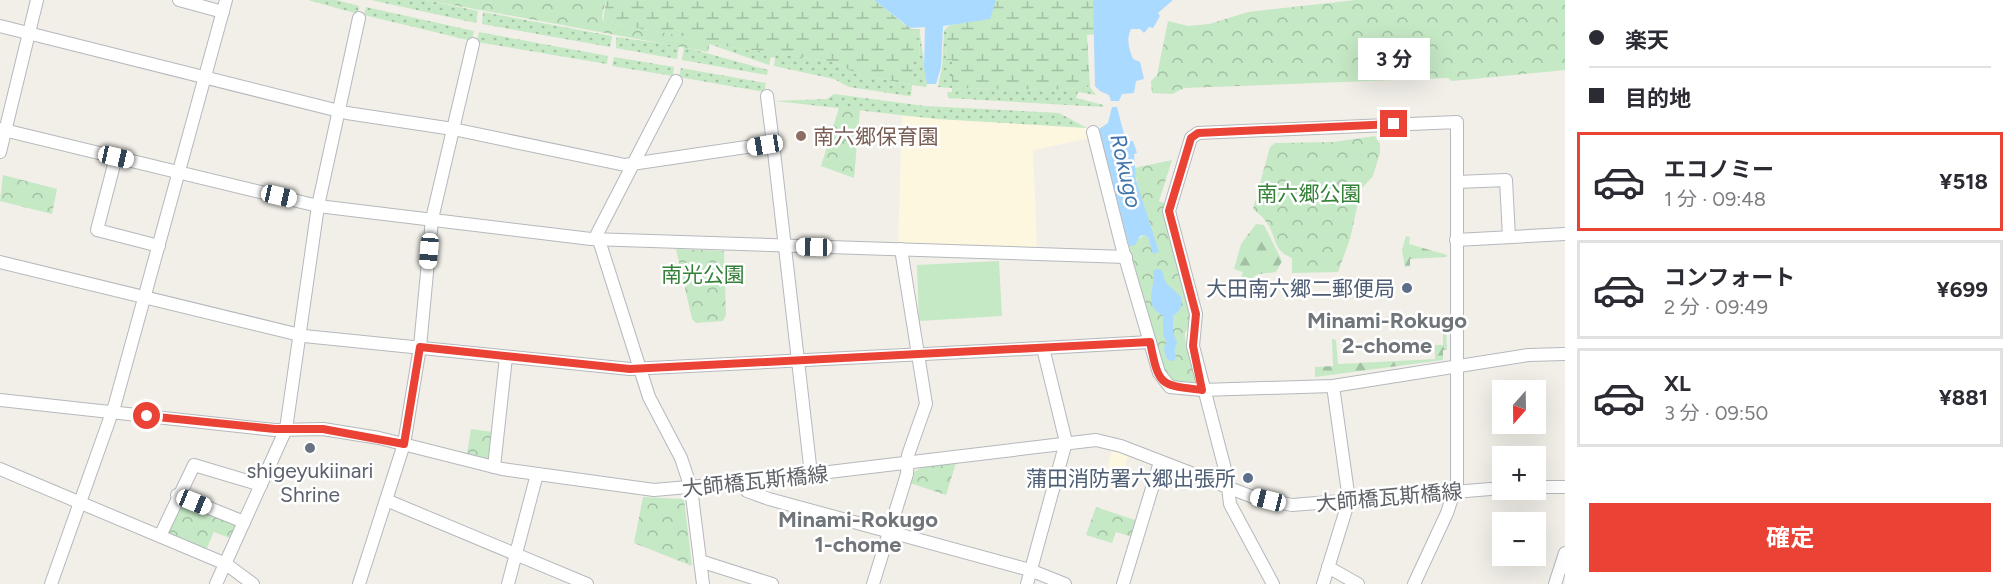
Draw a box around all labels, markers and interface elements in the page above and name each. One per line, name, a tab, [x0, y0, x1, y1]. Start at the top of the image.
text: 楽天	[1625, 27, 1669, 54]
callout: 3 分	[1358, 37, 1430, 79]
text: 3 分	[1376, 47, 1412, 71]
text: 目的地	[1625, 85, 1691, 112]
route end	[1380, 110, 1407, 137]
place label: 南六郷保育園	[813, 124, 939, 149]
marker: 南六郷保育園	[794, 129, 808, 143]
water label: Rokugo	[1104, 131, 1148, 211]
car	[746, 133, 784, 157]
car	[96, 144, 136, 170]
icon: car	[1592, 155, 1646, 209]
text: エコノミー	[1664, 156, 1774, 183]
text: ¥518	[1939, 168, 1988, 195]
park label: 南六郷公園	[1257, 181, 1362, 206]
car	[259, 183, 299, 209]
text: 1 分 · 09:48	[1664, 187, 1766, 211]
car	[418, 232, 440, 270]
car	[796, 238, 832, 256]
park label: 南光公園	[661, 262, 745, 287]
icon: car	[1592, 263, 1646, 317]
text: コンフォート	[1664, 264, 1795, 291]
place label: 大田南六郷二郵便局	[1206, 276, 1395, 301]
text: ¥699	[1937, 276, 1988, 303]
marker: 大田南六郷二郵便局	[1400, 281, 1414, 295]
text: 2 分 · 09:49	[1664, 295, 1768, 319]
district label: Minami-Rokugo 2-chome	[1307, 307, 1467, 359]
text: XL	[1664, 370, 1691, 397]
icon: car	[1592, 371, 1646, 425]
north arrow	[1492, 380, 1546, 434]
map controls	[1492, 380, 1546, 566]
text: ¥881	[1939, 384, 1988, 411]
text: 3 分 · 09:50	[1664, 401, 1768, 425]
route start	[133, 402, 160, 429]
marker: shigeyukiinari Shrine	[303, 441, 317, 455]
button: +	[1492, 446, 1546, 500]
place label: shigeyukiinari Shrine	[247, 458, 373, 507]
street label: 大師橋瓦斯橋線	[681, 461, 829, 501]
place label: 蒲田消防署六郷出張所	[1026, 466, 1236, 491]
marker: 蒲田消防署六郷出張所	[1241, 471, 1255, 485]
street label: 大師橋瓦斯橋線	[1315, 478, 1463, 516]
car	[174, 487, 214, 517]
car	[1248, 487, 1288, 513]
button: 確定	[1589, 503, 1991, 572]
district label: Minami-Rokugo 1-chome	[778, 506, 938, 558]
button: −	[1492, 512, 1546, 566]

